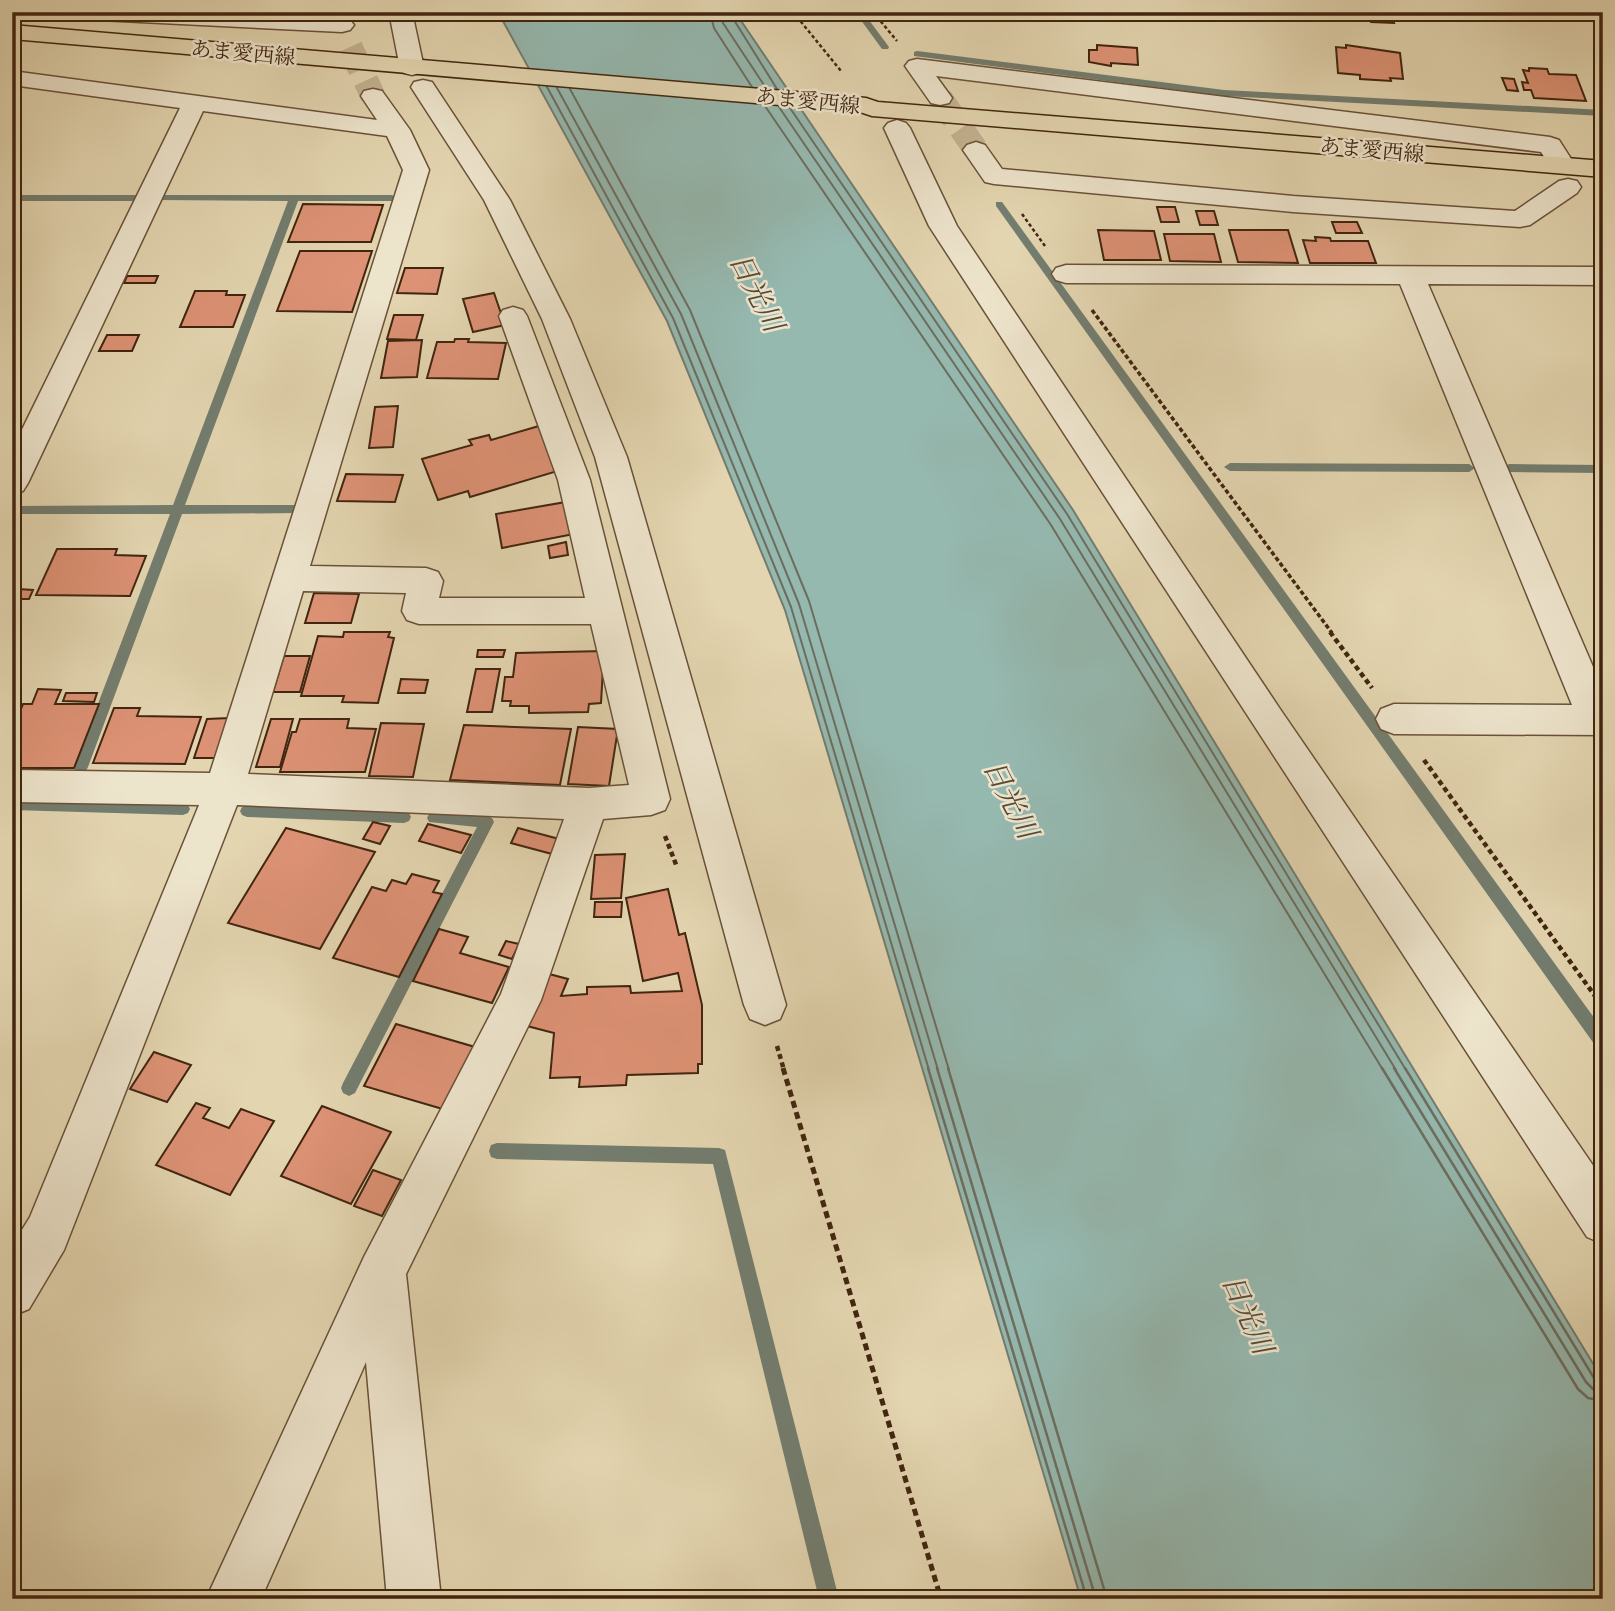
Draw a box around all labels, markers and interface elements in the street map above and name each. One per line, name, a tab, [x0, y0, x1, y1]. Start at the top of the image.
street label: あま愛西線	[189, 35, 296, 75]
street label: あま愛西線	[754, 83, 862, 123]
street label: あま愛西線	[1318, 132, 1425, 172]
water label: 日光川	[717, 247, 793, 343]
water label: 日光川	[971, 754, 1047, 850]
water label: 日光川	[1210, 1269, 1282, 1364]

